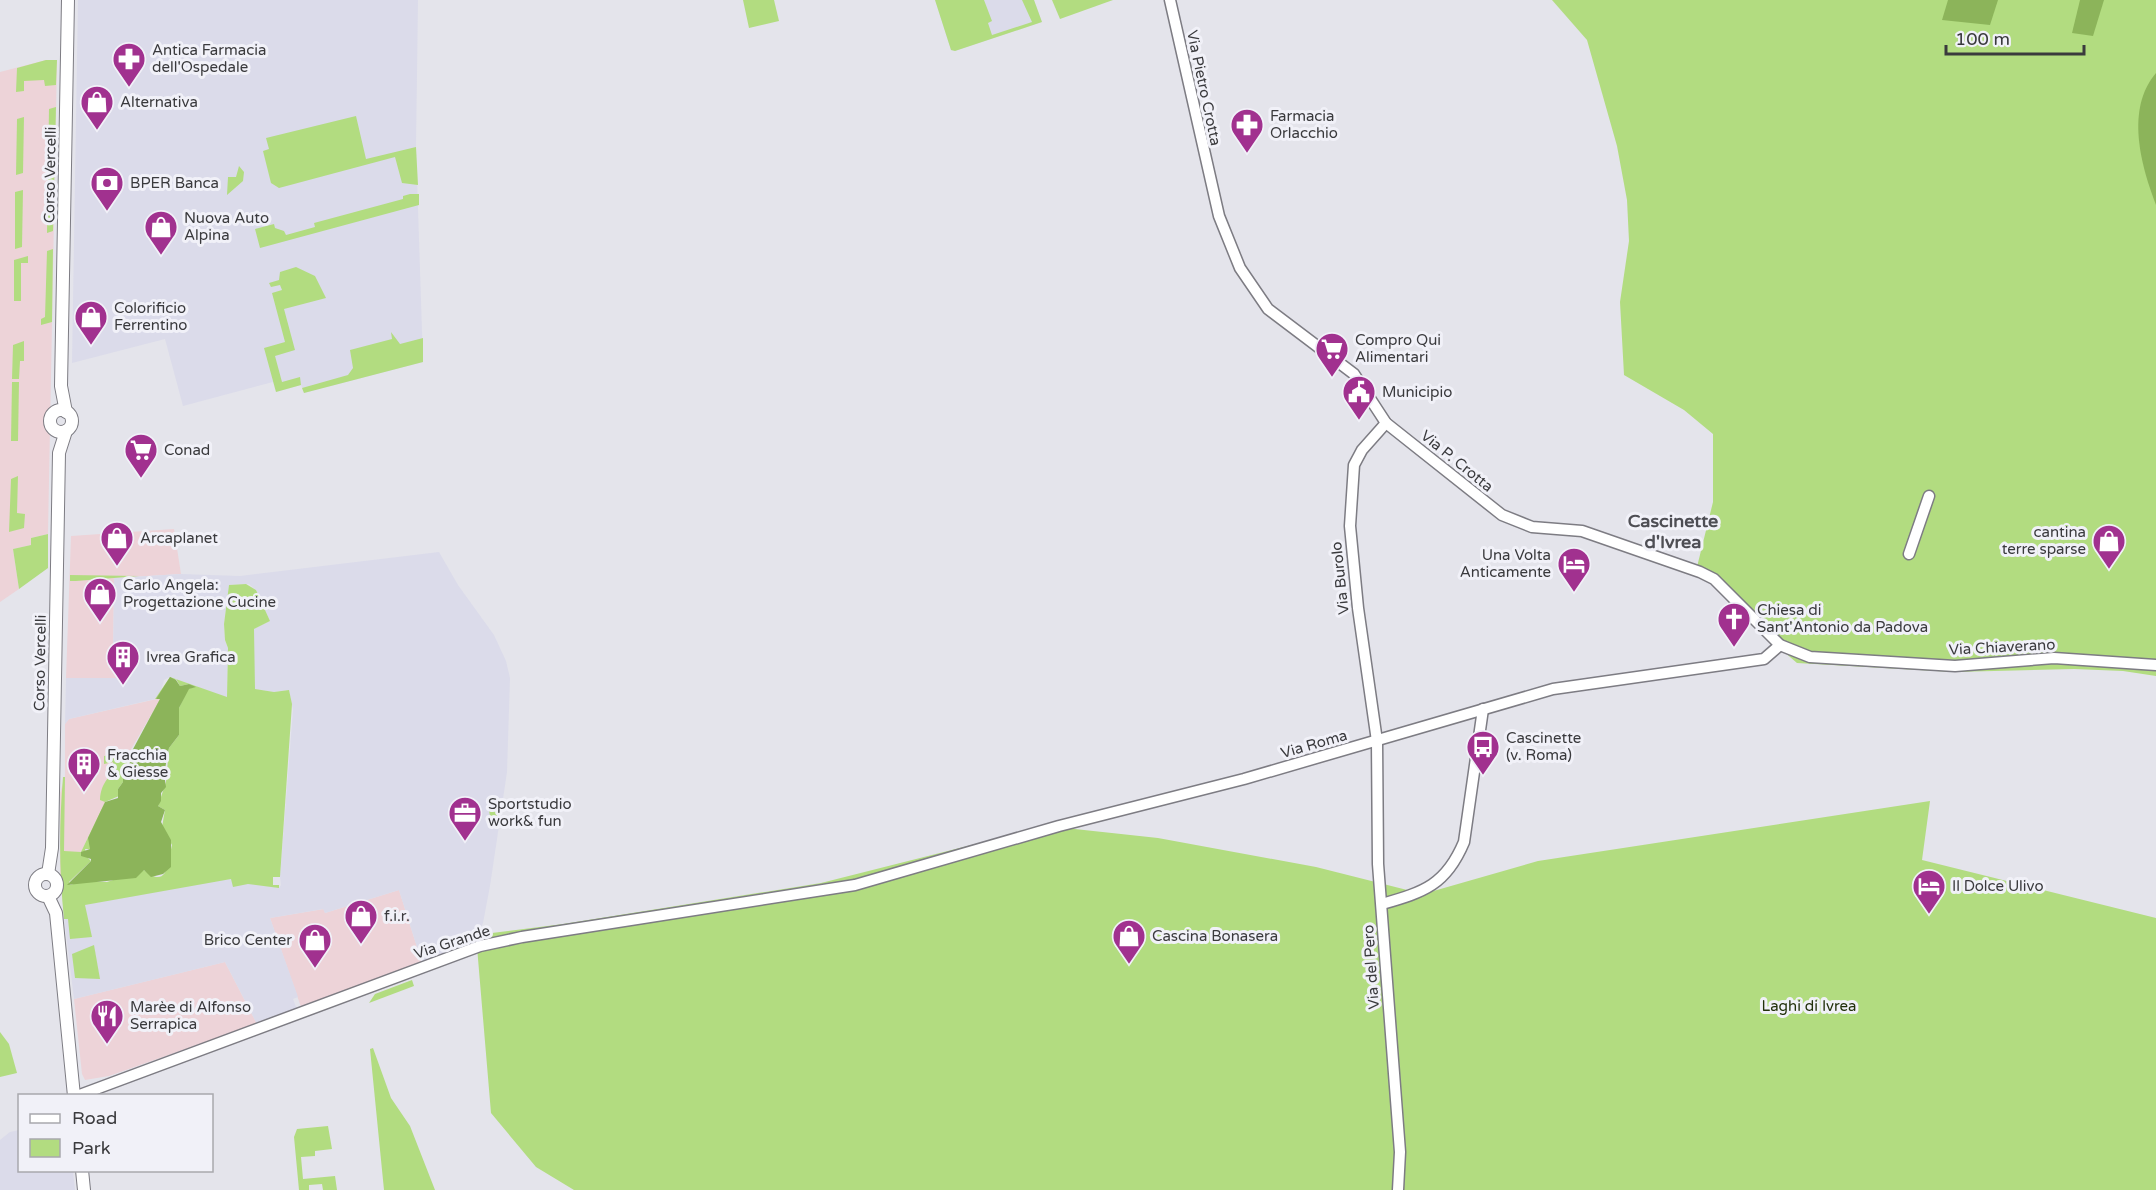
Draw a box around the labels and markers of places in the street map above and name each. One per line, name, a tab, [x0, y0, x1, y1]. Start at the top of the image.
pharmacy icon: Antica Farmacia dell'Ospedale	[111, 41, 147, 88]
place label: Antica Farmacia dell'Ospedale	[152, 41, 266, 76]
shop icon: Alternativa	[79, 84, 115, 131]
place label: Alternativa	[120, 93, 198, 111]
pharmacy icon: Farmacia Orlacchio	[1229, 107, 1265, 154]
place label: Farmacia Orlacchio	[1270, 107, 1338, 142]
bank icon: BPER Banca	[89, 165, 125, 212]
place label: BPER Banca	[130, 174, 219, 192]
shop icon: Nuova Auto Alpina	[143, 209, 179, 256]
place label: Nuova Auto Alpina	[184, 209, 269, 244]
shop icon: Colorificio Ferrentino	[73, 299, 109, 346]
place label: Colorificio Ferrentino	[114, 299, 187, 334]
supermarket icon: Compro Qui Alimentari	[1314, 331, 1350, 378]
place label: Compro Qui Alimentari	[1355, 331, 1441, 366]
public building icon: Municipio	[1341, 374, 1377, 421]
place label: Municipio	[1382, 383, 1452, 401]
supermarket icon: Conad	[123, 432, 159, 479]
place label: Conad	[164, 441, 210, 459]
shop icon: Arcaplanet	[99, 520, 135, 567]
place label: cantina terre sparse	[2002, 523, 2086, 558]
shop icon: cantina terre sparse	[2091, 523, 2127, 570]
place label: Arcaplanet	[140, 529, 218, 547]
place label: Una Volta Anticamente	[1460, 546, 1551, 581]
hotel icon: Una Volta Anticamente	[1556, 546, 1592, 593]
shop icon: Carlo Angela: Progettazione Cucine	[82, 576, 118, 623]
place label: Carlo Angela: Progettazione Cucine	[123, 576, 276, 611]
church icon: Chiesa di Sant'Antonio da Padova	[1716, 601, 1752, 648]
place label: Chiesa di Sant'Antonio da Padova	[1757, 601, 1928, 636]
building icon: Ivrea Grafica	[105, 639, 141, 686]
place label: Ivrea Grafica	[146, 648, 236, 666]
bus stop icon: Cascinette (v. Roma)	[1465, 729, 1501, 776]
place label: Cascinette (v. Roma)	[1506, 729, 1581, 764]
building icon: Fracchia & Giesse	[66, 746, 102, 793]
place label: Fracchia & Giesse	[107, 746, 168, 781]
office icon: Sportstudio work& fun	[447, 795, 483, 842]
place label: Sportstudio work& fun	[488, 795, 572, 830]
hotel icon: Il Dolce Ulivo	[1911, 868, 1947, 915]
place label: Il Dolce Ulivo	[1952, 877, 2044, 895]
shop icon: f.i.r.	[343, 898, 379, 945]
place label: f.i.r.	[384, 907, 410, 925]
shop icon: Cascina Bonasera	[1111, 918, 1147, 965]
shop icon: Brico Center	[297, 922, 333, 969]
place label: Cascina Bonasera	[1152, 927, 1278, 945]
place label: Brico Center	[204, 931, 292, 949]
restaurant icon: Marèe di Alfonso Serrapica	[89, 998, 125, 1045]
place label: Marèe di Alfonso Serrapica	[130, 998, 251, 1033]

